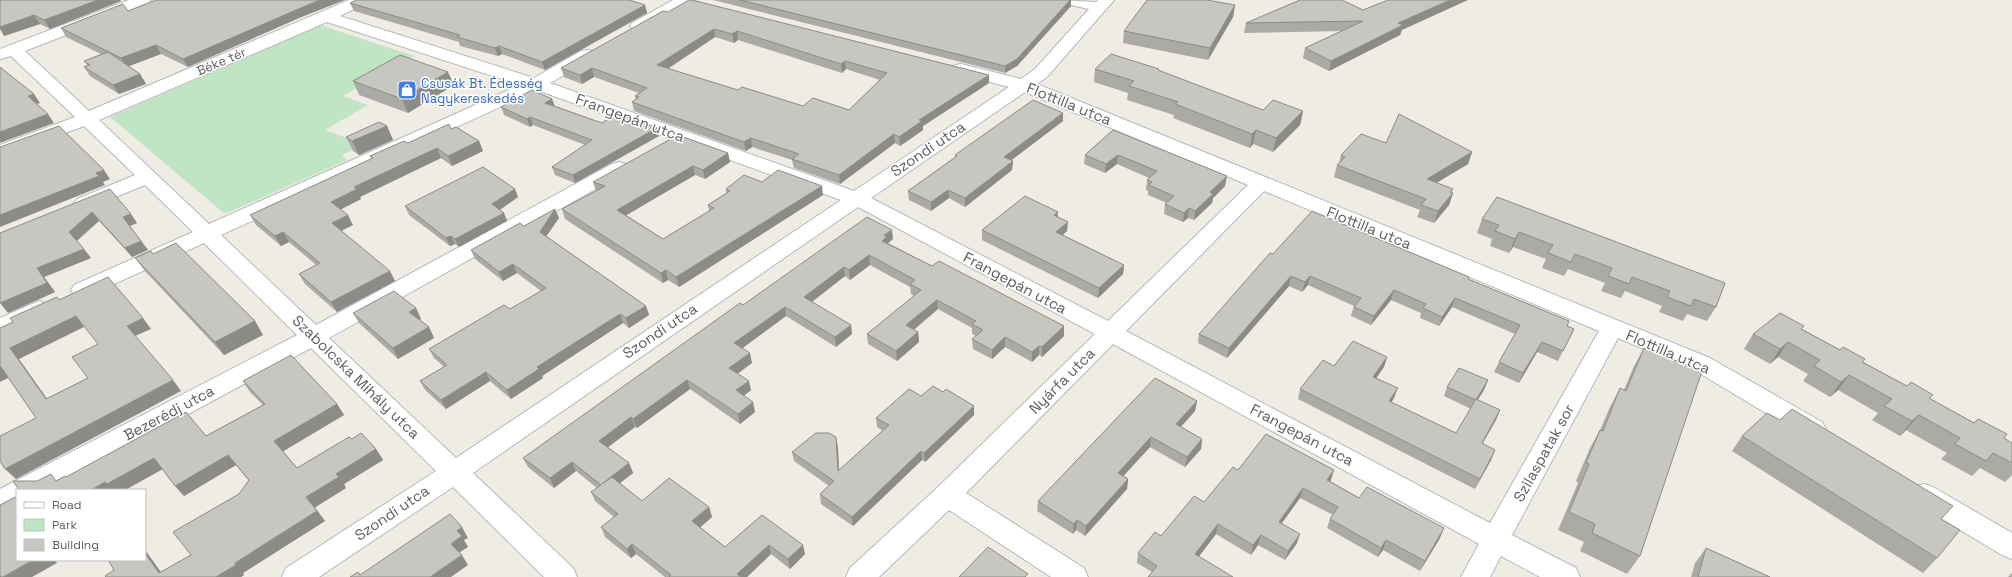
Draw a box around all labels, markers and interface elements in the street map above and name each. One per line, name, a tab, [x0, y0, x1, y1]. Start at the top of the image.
street label: Béke tér	[194, 43, 249, 80]
place label: Csusák Bt. Édesség Nagykereskedés	[421, 75, 543, 107]
street label: Flottilla utca	[1024, 78, 1115, 129]
shop icon: Csusák Bt. Édesség Nagykereskedés	[396, 79, 418, 101]
street label: Frangepán utca	[573, 89, 688, 146]
street label: Szondi utca	[887, 117, 969, 180]
street label: Flottilla utca	[1324, 202, 1415, 253]
street label: Frangepán utca	[960, 247, 1071, 318]
street label: Szondi utca	[619, 299, 701, 362]
street label: Szabolcska Mihály utca	[289, 311, 424, 443]
street label: Flottilla utca	[1623, 325, 1714, 378]
street label: Nyárfa utca	[1025, 343, 1099, 418]
street label: Bezerédj utca	[120, 381, 218, 444]
street label: Frangepán utca	[1247, 399, 1358, 470]
street label: Szilaspatak sor	[1509, 400, 1578, 505]
street label: Szondi utca	[351, 481, 433, 544]
legend	[16, 489, 146, 561]
text: Road	[52, 497, 81, 513]
text: Park	[52, 517, 77, 533]
text: Building	[52, 537, 99, 553]

